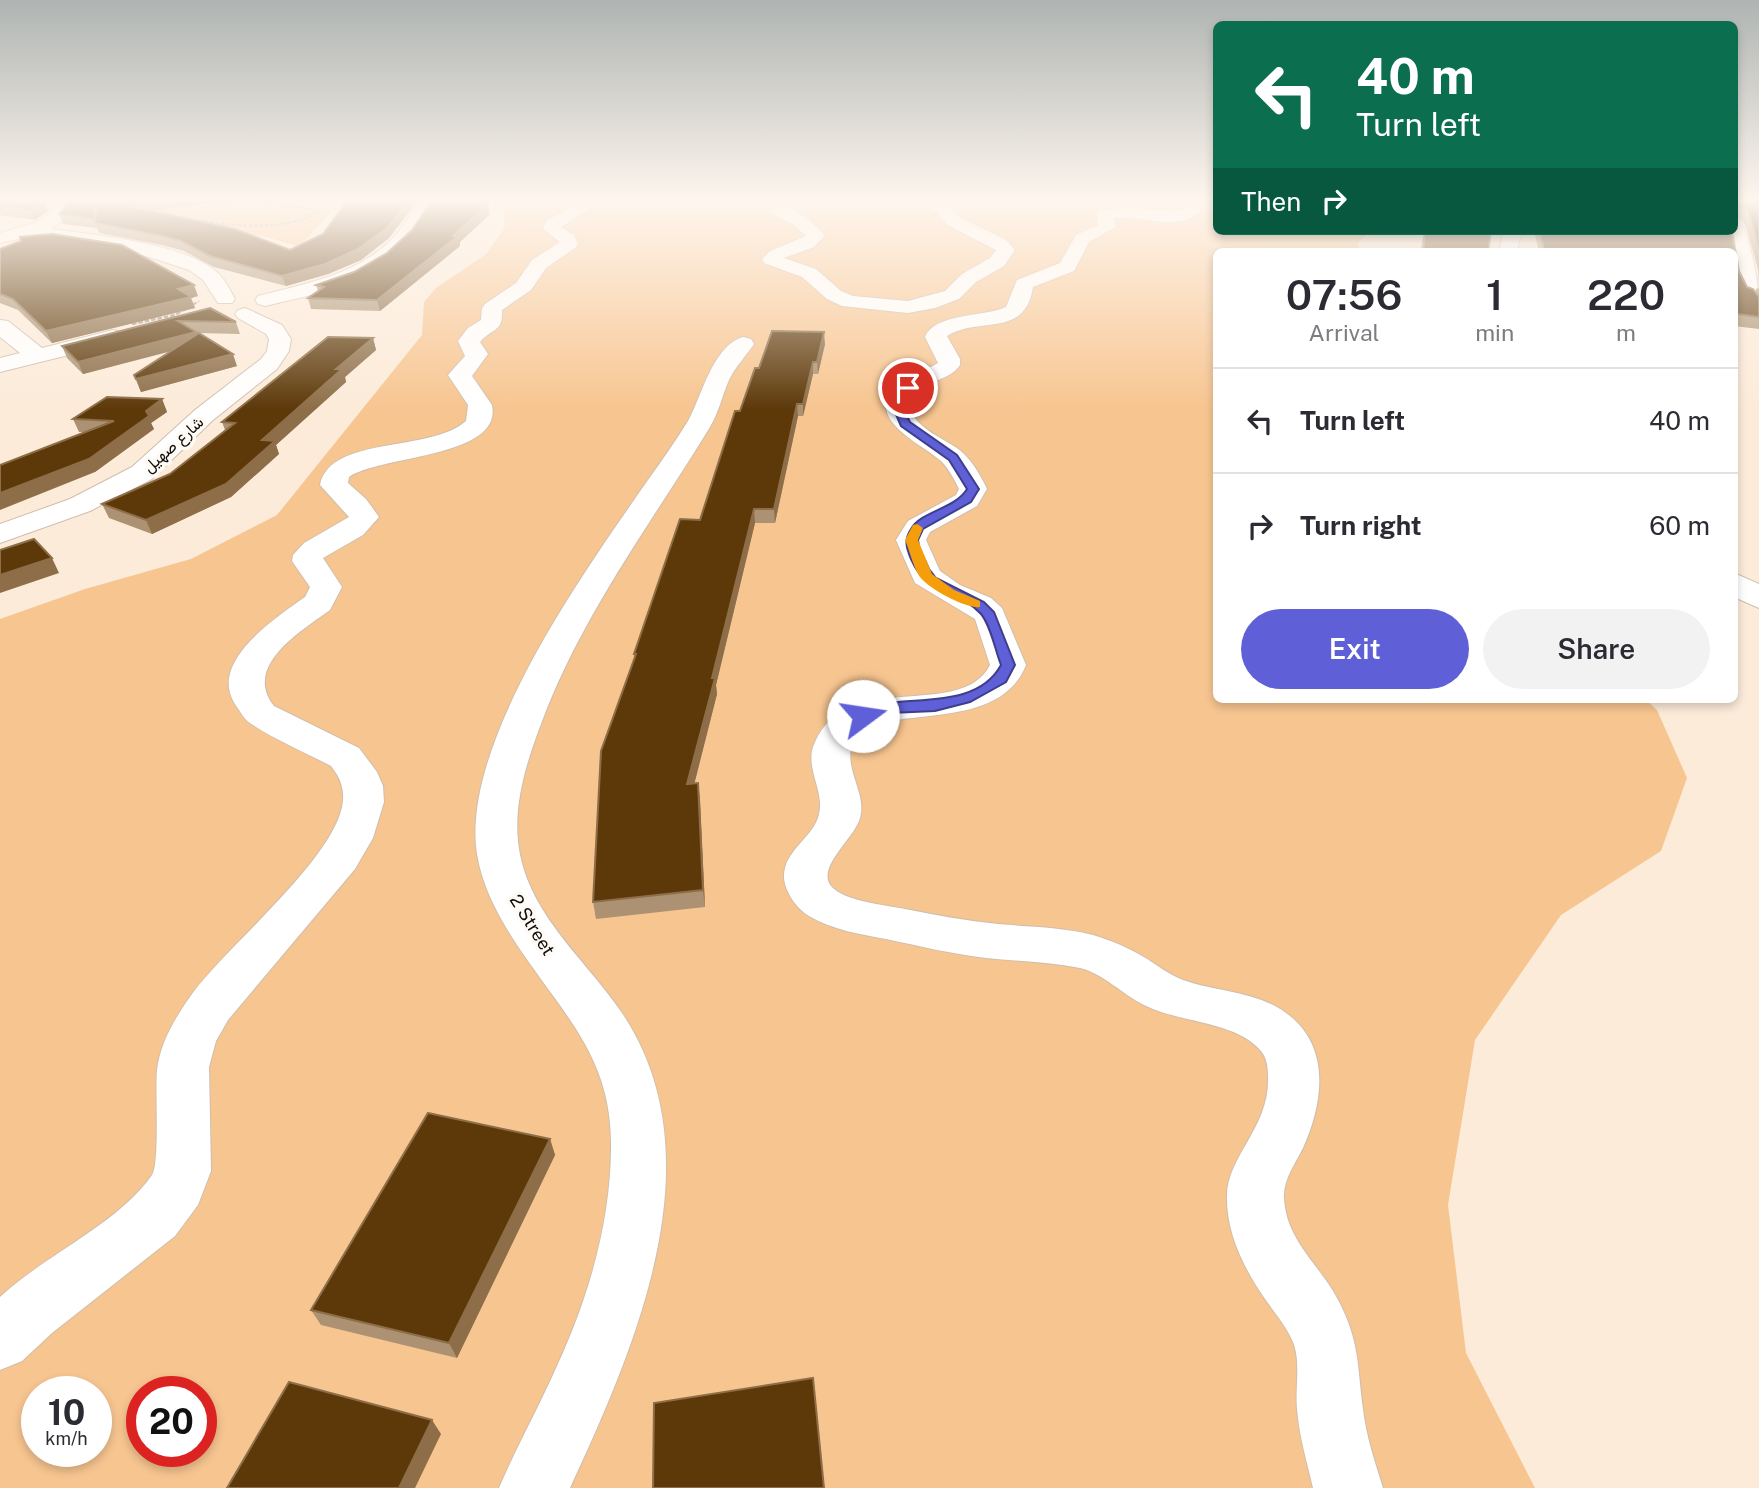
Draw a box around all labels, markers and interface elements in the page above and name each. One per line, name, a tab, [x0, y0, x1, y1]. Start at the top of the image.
text: 40 m	[1356, 47, 1475, 105]
icon: left	[1241, 49, 1332, 140]
text: Turn left	[1356, 106, 1481, 143]
icon: right	[1315, 182, 1353, 220]
text: Then	[1241, 186, 1301, 217]
text: 07:56	[1286, 270, 1402, 319]
text: 1	[1486, 270, 1503, 319]
text: 220	[1587, 270, 1665, 319]
text: Arrival	[1309, 319, 1380, 346]
text: min	[1475, 319, 1514, 346]
text: m	[1616, 319, 1636, 346]
pin	[878, 358, 938, 418]
icon: arrive	[889, 369, 927, 407]
icon: left	[1241, 402, 1279, 440]
text: Turn left	[1300, 405, 1405, 436]
text: 40 m	[1649, 405, 1710, 436]
street label: شارع صهيل	[139, 412, 209, 478]
icon: right	[1241, 507, 1279, 545]
text: Turn right	[1300, 510, 1422, 541]
text: 60 m	[1649, 510, 1710, 541]
button: Exit	[1241, 609, 1469, 689]
button: Share	[1483, 609, 1710, 689]
position arrow	[826, 679, 900, 753]
street label: 2 Street	[506, 890, 559, 959]
speed limit sign: 20	[126, 1376, 217, 1467]
text: 10	[48, 1392, 85, 1433]
text: km/h	[45, 1428, 88, 1449]

